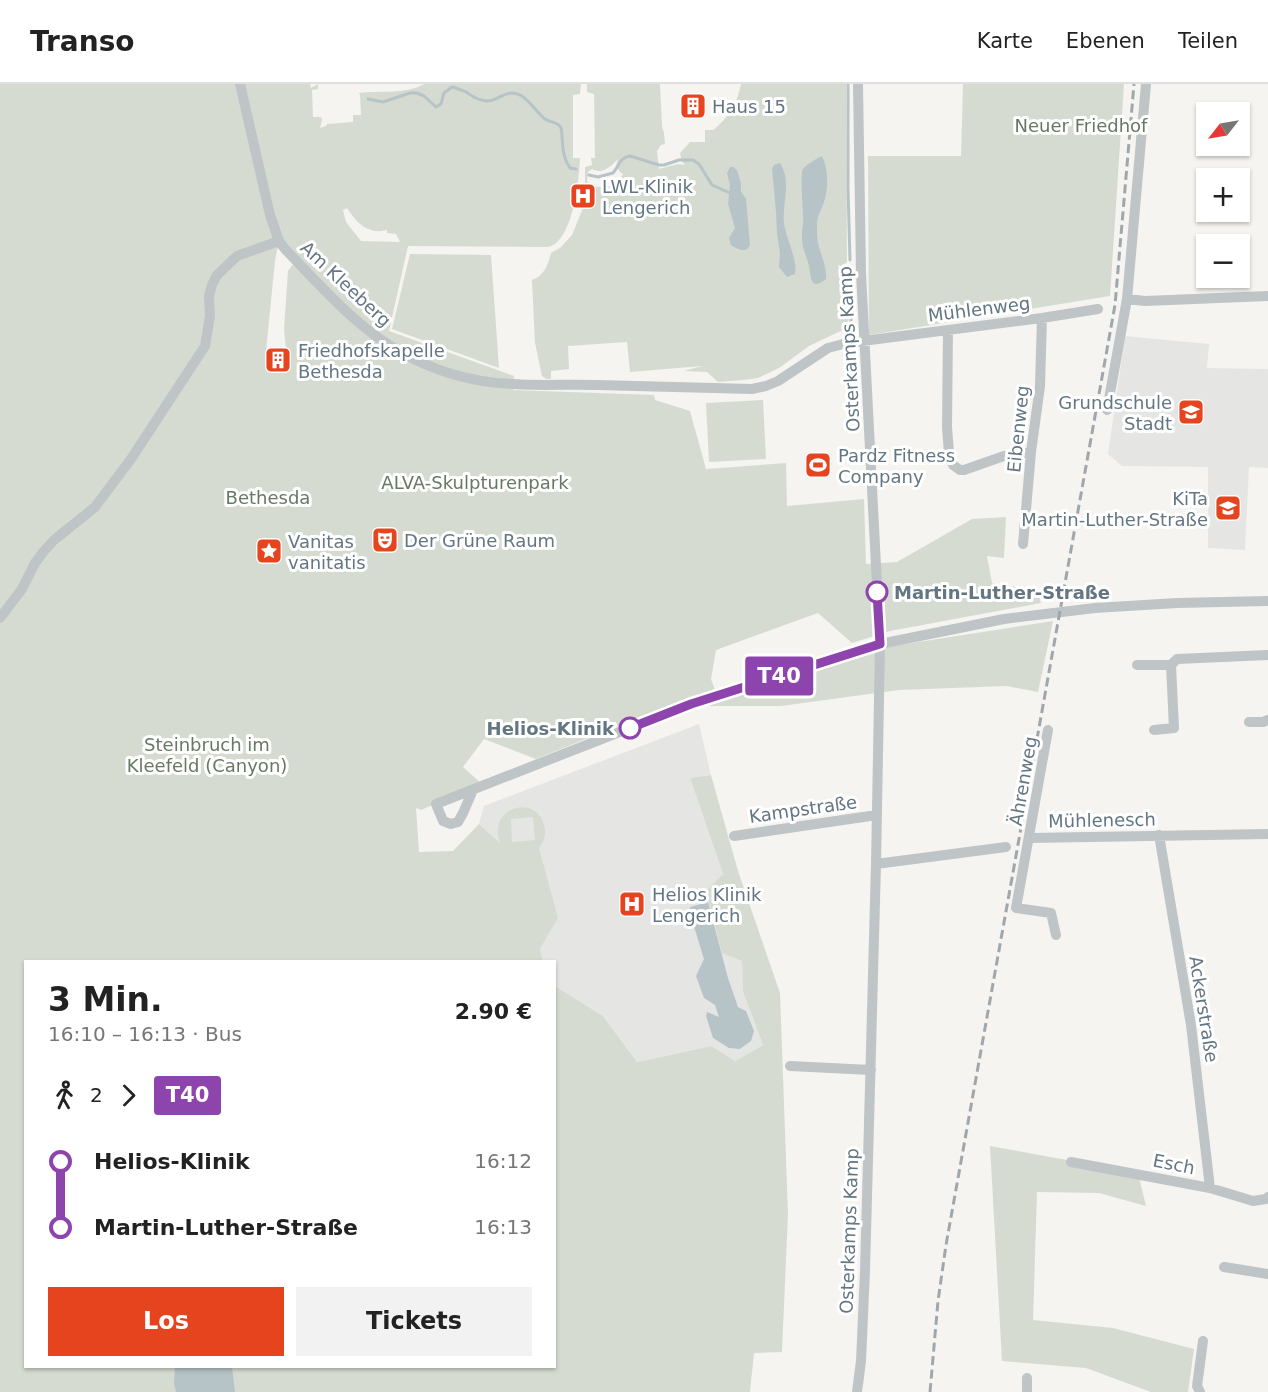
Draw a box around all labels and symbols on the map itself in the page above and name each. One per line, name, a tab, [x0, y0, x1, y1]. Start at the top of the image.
building icon: Haus 15	[678, 91, 708, 121]
place label: Haus 15	[712, 96, 786, 117]
north arrow	[1196, 102, 1250, 156]
park label: Neuer Friedhof	[1015, 115, 1148, 136]
place label: LWL-Klinik Lengerich	[602, 176, 694, 218]
hospital icon: LWL-Klinik Lengerich	[568, 181, 598, 211]
street label: Am Kleeberg	[297, 237, 395, 331]
street label: Osterkamps Kamp	[834, 266, 864, 432]
street label: Mühlenweg	[927, 292, 1031, 326]
place label: Friedhofskapelle Bethesda	[298, 340, 445, 382]
building icon: Friedhofskapelle Bethesda	[263, 345, 293, 375]
street label: Eibenweg	[1003, 384, 1033, 474]
place label: Grundschule Stadt	[1058, 392, 1172, 434]
school or university icon: Grundschule Stadt	[1176, 397, 1206, 427]
place label: Pardz Fitness Company	[838, 445, 955, 487]
sports icon: Pardz Fitness Company	[803, 450, 833, 480]
park label: ALVA-Skulpturenpark	[381, 472, 569, 493]
park label: Bethesda	[226, 487, 310, 508]
place label: KiTa Martin-Luther-Straße	[1021, 488, 1208, 530]
school or university icon: KiTa Martin-Luther-Straße	[1213, 493, 1243, 523]
theatre icon: Der Grüne Raum	[370, 525, 400, 555]
place label: Der Grüne Raum	[404, 530, 555, 551]
place label: Vanitas vanitatis	[288, 531, 366, 573]
place icon: Vanitas vanitatis	[254, 536, 284, 566]
marker: Martin-Luther-Straße	[866, 581, 888, 603]
place label: Martin-Luther-Straße	[894, 582, 1110, 603]
line badge: T40	[744, 656, 814, 696]
marker: Helios-Klinik	[619, 717, 641, 739]
place label: Helios-Klinik	[487, 718, 615, 739]
park label: Steinbruch im Kleefeld (Canyon)	[127, 734, 287, 776]
street label: Ährenweg	[1005, 735, 1041, 827]
street label: Kampstraße	[748, 791, 858, 827]
street label: Mühlenesch	[1048, 809, 1156, 831]
place label: Helios Klinik Lengerich	[652, 884, 762, 926]
hospital icon: Helios Klinik Lengerich	[617, 889, 647, 919]
street label: Ackerstraße	[1185, 954, 1223, 1064]
street label: Osterkamps Kamp	[836, 1148, 862, 1314]
street label: Esch	[1151, 1150, 1197, 1178]

